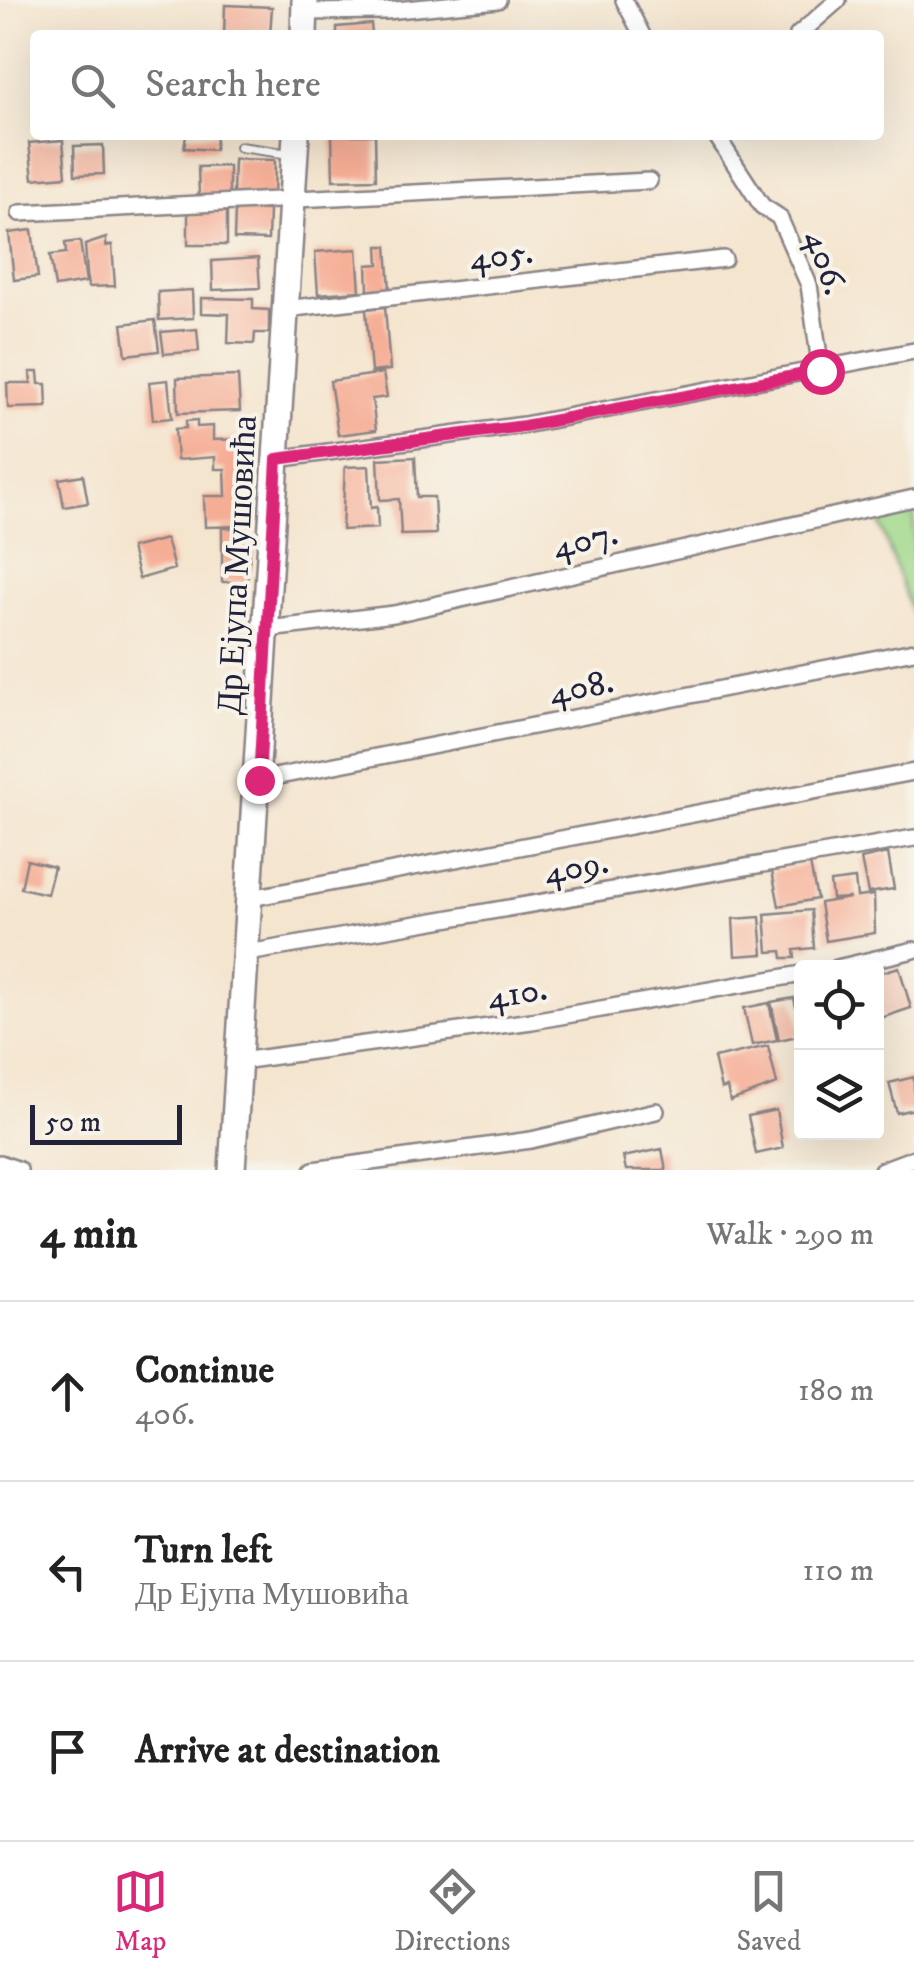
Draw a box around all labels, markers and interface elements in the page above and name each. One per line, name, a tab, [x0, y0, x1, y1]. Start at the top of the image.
search box	[30, 30, 884, 140]
icon: search	[65, 58, 120, 113]
text: Search here	[145, 61, 321, 109]
street label: 406.	[794, 225, 857, 301]
street label: 405.	[467, 231, 535, 281]
route start	[799, 349, 845, 395]
street label: Др Ејупа Мушовића	[208, 414, 268, 716]
street label: 407.	[549, 512, 622, 570]
street label: 408.	[545, 660, 617, 716]
route end	[237, 758, 283, 804]
street label: 409.	[541, 841, 612, 895]
map controls	[794, 960, 884, 1140]
button: locate	[794, 960, 884, 1050]
street label: 410.	[484, 968, 550, 1020]
button: layers	[794, 1050, 884, 1140]
scale bar	[30, 1100, 182, 1144]
text: 50 m	[45, 1105, 101, 1140]
text: 4 min	[40, 1209, 138, 1261]
text: Walk · 290 m	[706, 1215, 874, 1255]
text: Continue	[135, 1347, 274, 1395]
icon: ahead	[40, 1364, 95, 1419]
text: 180 m	[798, 1371, 874, 1411]
text: 406.	[135, 1395, 195, 1435]
text: Turn left	[135, 1527, 273, 1575]
icon: left	[40, 1544, 95, 1599]
text: 110 m	[802, 1551, 874, 1591]
text: Др Ејупа Мушовића	[135, 1575, 409, 1615]
icon: arrive	[40, 1724, 95, 1779]
text: Arrive at destination	[135, 1727, 440, 1775]
tab: Map	[113, 1864, 168, 1959]
tab: Directions	[394, 1864, 510, 1959]
tab: Saved	[737, 1864, 801, 1959]

